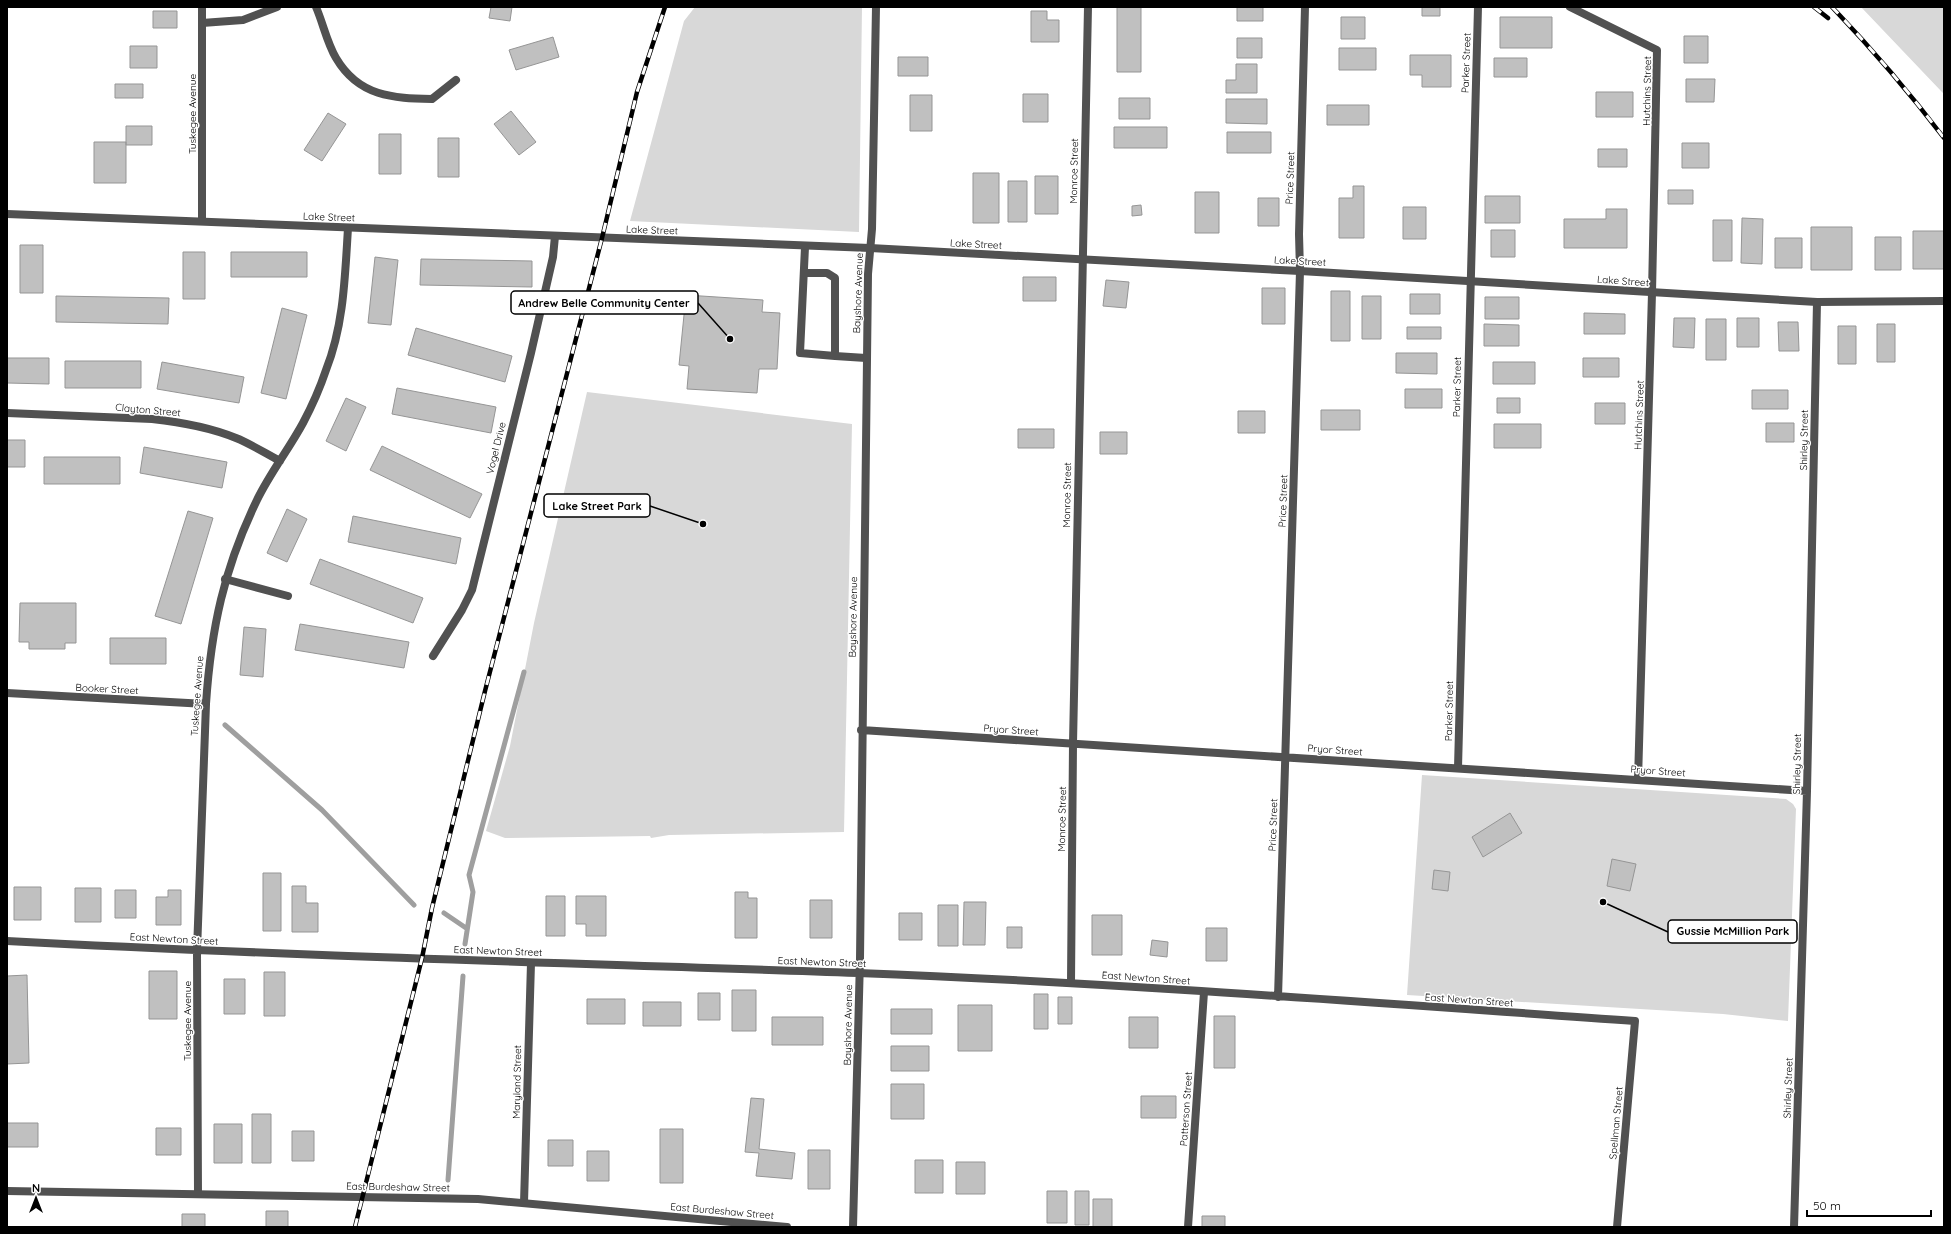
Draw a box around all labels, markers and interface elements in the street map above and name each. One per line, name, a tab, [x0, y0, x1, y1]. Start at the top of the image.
street label: Parker Street	[1458, 32, 1474, 93]
street label: Hutchins Street	[1640, 55, 1654, 126]
street label: Tuskegee Avenue	[186, 74, 199, 154]
street label: Monroe Street	[1067, 138, 1081, 204]
street label: Price Street	[1283, 151, 1297, 205]
street label: Lake Street	[303, 210, 356, 224]
street label: Lake Street	[626, 223, 679, 237]
street label: Lake Street	[950, 236, 1003, 252]
street label: Bayshore Avenue	[850, 252, 866, 334]
street label: Lake Street	[1274, 253, 1327, 269]
street label: Lake Street	[1596, 273, 1650, 289]
callout: Andrew Belle Community Center	[511, 291, 698, 314]
text: Andrew Belle Community Center	[518, 296, 690, 310]
street label: Parker Street	[1450, 356, 1464, 417]
street label: Hutchins Street	[1631, 379, 1647, 450]
street label: Clayton Street	[115, 401, 182, 419]
street label: Shirley Street	[1797, 409, 1811, 471]
street label: Vogel Drive	[483, 420, 509, 475]
street label: Monroe Street	[1060, 462, 1074, 528]
street label: Price Street	[1276, 474, 1290, 528]
callout: Lake Street Park	[544, 494, 650, 517]
text: Lake Street Park	[552, 499, 642, 513]
street label: Bayshore Avenue	[846, 576, 860, 657]
street label: Tuskegee Avenue	[188, 655, 206, 736]
street label: Parker Street	[1442, 680, 1456, 741]
street label: Booker Street	[75, 681, 140, 697]
street label: Pryor Street	[983, 722, 1040, 738]
street label: Shirley Street	[1790, 733, 1804, 795]
street label: Pryor Street	[1307, 742, 1364, 758]
street label: Pryor Street	[1630, 763, 1687, 779]
street label: Monroe Street	[1055, 786, 1069, 852]
street label: Price Street	[1266, 798, 1280, 852]
callout: Gussie McMillion Park	[1668, 920, 1797, 943]
text: Gussie McMillion Park	[1677, 924, 1789, 938]
street label: East Newton Street	[129, 930, 219, 948]
street label: East Newton Street	[453, 943, 543, 959]
street label: East Newton Street	[777, 954, 867, 970]
street label: East Newton Street	[1101, 968, 1191, 988]
street label: Tuskegee Avenue	[181, 981, 194, 1061]
street label: Bayshore Avenue	[841, 984, 855, 1065]
street label: East Newton Street	[1424, 990, 1514, 1010]
street label: Maryland Street	[510, 1044, 524, 1119]
street label: Shirley Street	[1780, 1057, 1796, 1119]
street label: Patterson Street	[1177, 1071, 1195, 1147]
street label: Spellman Street	[1606, 1085, 1626, 1160]
north arrow	[16, 1178, 56, 1218]
street label: East Burdeshaw Street	[346, 1180, 451, 1194]
text: N	[32, 1181, 40, 1195]
scale bar	[1807, 1192, 1931, 1218]
text: 50 m	[1813, 1198, 1841, 1213]
street label: East Burdeshaw Street	[670, 1200, 775, 1222]

